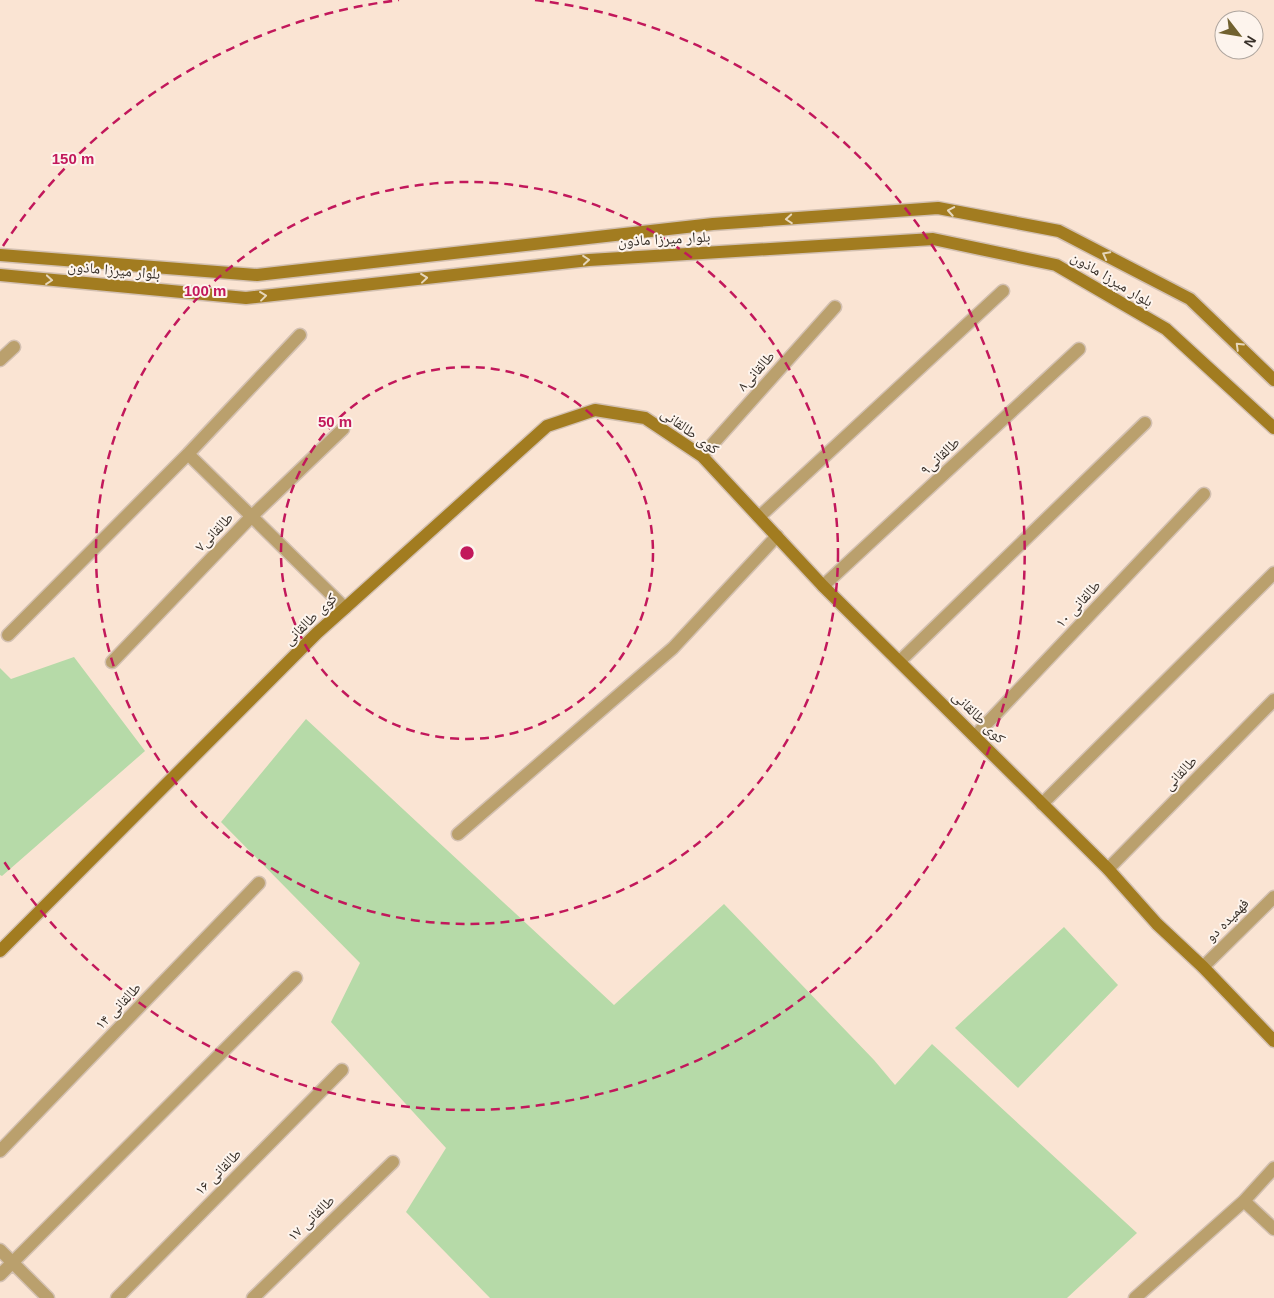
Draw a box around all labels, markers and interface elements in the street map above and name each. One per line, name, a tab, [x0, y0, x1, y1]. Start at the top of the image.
north arrow	[1214, 10, 1264, 60]
text: N	[1241, 33, 1260, 50]
text: 150 m	[52, 150, 94, 167]
one-way arrow	[947, 206, 956, 217]
one-way arrow	[785, 213, 793, 224]
street label: بلوار میرزا ماذون	[617, 228, 711, 251]
street label: بلوار میرزا ماذون	[1067, 247, 1156, 311]
one-way arrow	[1102, 251, 1111, 261]
one-way arrow	[582, 255, 590, 266]
street label: بلوار میرزا ماذون	[67, 257, 161, 284]
one-way arrow	[420, 273, 428, 284]
one-way arrow	[45, 274, 53, 285]
text: 100 m	[184, 282, 226, 299]
one-way arrow	[259, 291, 267, 302]
one-way arrow	[1235, 343, 1244, 352]
street label: طالقانی۸	[733, 347, 779, 395]
street label: کوی طالقانی	[657, 404, 723, 459]
text: 50 m	[318, 413, 352, 430]
street label: طالقانی۹	[916, 433, 964, 480]
street label: طالقانی۷	[191, 509, 238, 556]
centre of rings	[458, 544, 476, 562]
street label: طالقانی ۱۰	[1051, 576, 1105, 632]
street label: کوی طالقانی	[279, 589, 341, 650]
street label: کوی طالقانی	[948, 687, 1009, 748]
street label: طالقانی	[1159, 752, 1201, 795]
street label: فهمیده دو	[1201, 894, 1253, 946]
street label: طالقانی ۱۴	[91, 979, 146, 1034]
street label: طالقانی ۱۶	[191, 1145, 246, 1200]
street label: طالقانی ۱۷	[284, 1191, 339, 1246]

